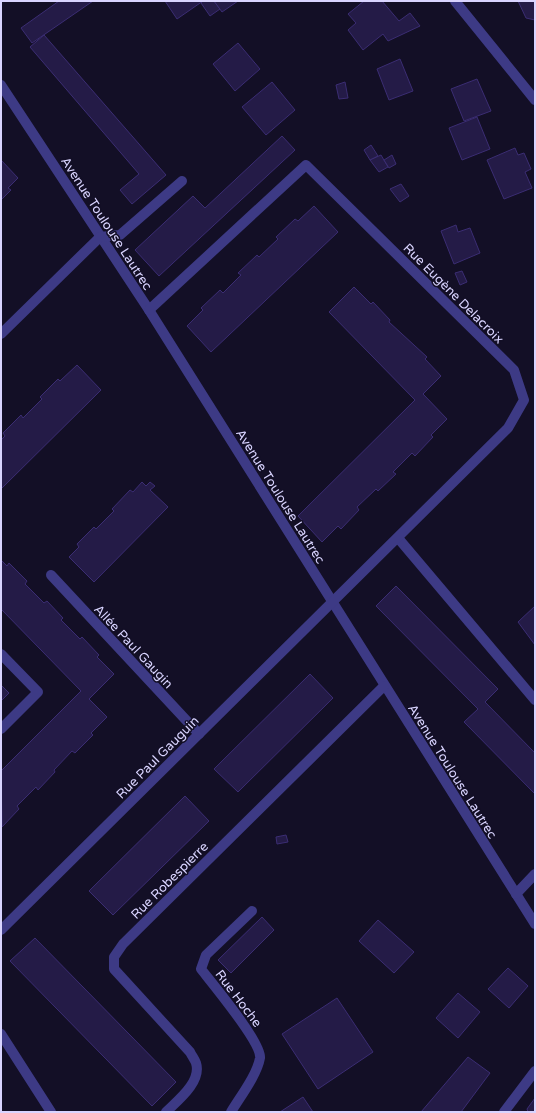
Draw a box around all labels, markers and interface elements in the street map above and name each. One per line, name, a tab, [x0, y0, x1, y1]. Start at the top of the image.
street label: Avenue Toulouse Lautrec	[57, 154, 155, 293]
street label: Rue Eugène Delacroix	[400, 240, 507, 347]
street label: Avenue Toulouse Lautrec	[232, 426, 328, 567]
street label: Allée Paul Gaugin	[90, 601, 176, 692]
street label: Avenue Toulouse Lautrec	[404, 701, 500, 842]
street label: Rue Paul Gauguin	[113, 713, 202, 802]
street label: Rue Robespierre	[128, 839, 212, 923]
street label: Rue Hoche	[211, 967, 265, 1030]

